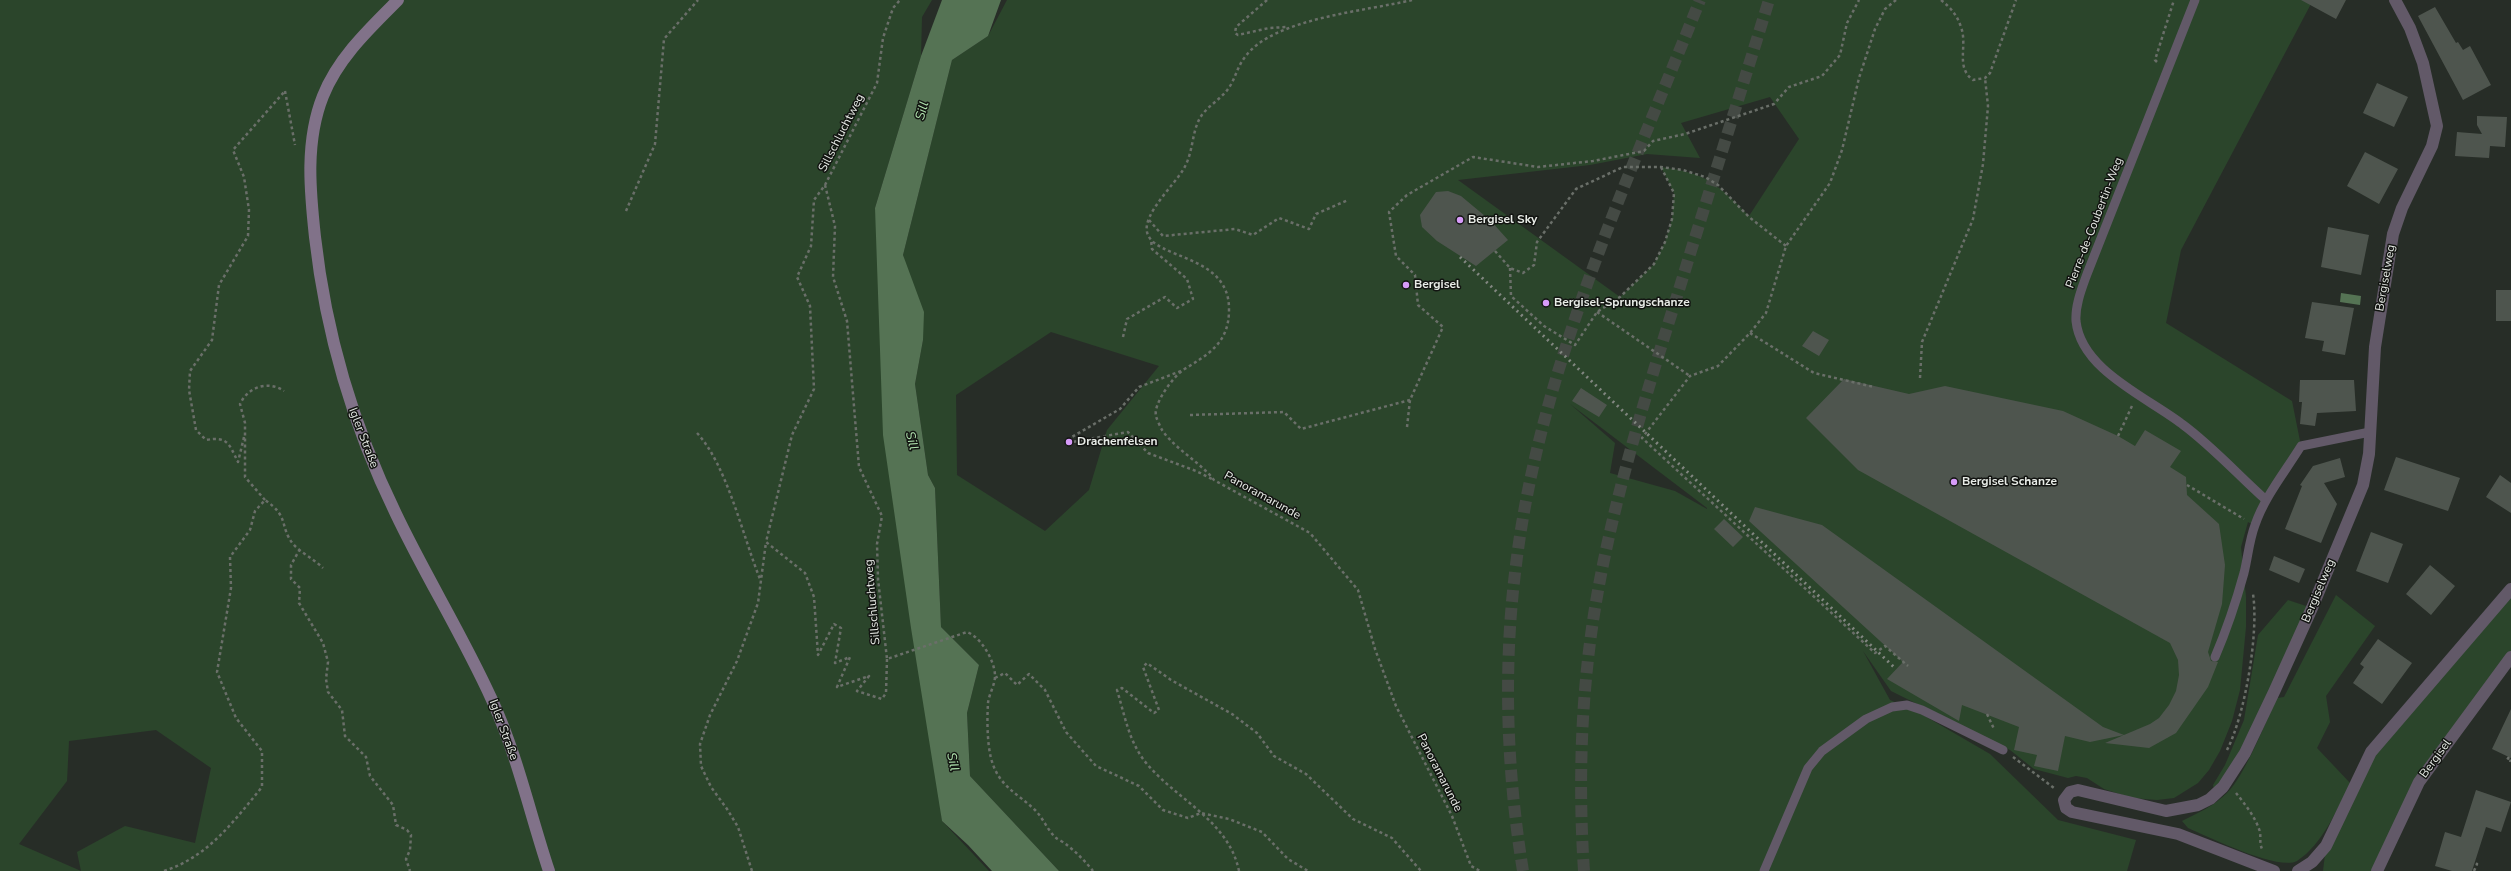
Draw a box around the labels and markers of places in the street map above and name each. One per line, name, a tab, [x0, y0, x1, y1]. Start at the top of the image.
place label: Bergisel Sky	[1468, 213, 1537, 227]
marker: Bergisel Sky	[1455, 215, 1465, 225]
place label: Bergisel	[1414, 278, 1460, 292]
marker: Bergisel	[1401, 280, 1411, 290]
place label: Bergisel-Sprungschanze	[1554, 296, 1690, 310]
marker: Bergisel-Sprungschanze	[1541, 298, 1551, 308]
place label: Drachenfelsen	[1077, 435, 1157, 449]
marker: Drachenfelsen	[1064, 437, 1074, 447]
place label: Bergisel Schanze	[1962, 475, 2057, 489]
marker: Bergisel Schanze	[1949, 477, 1959, 487]

